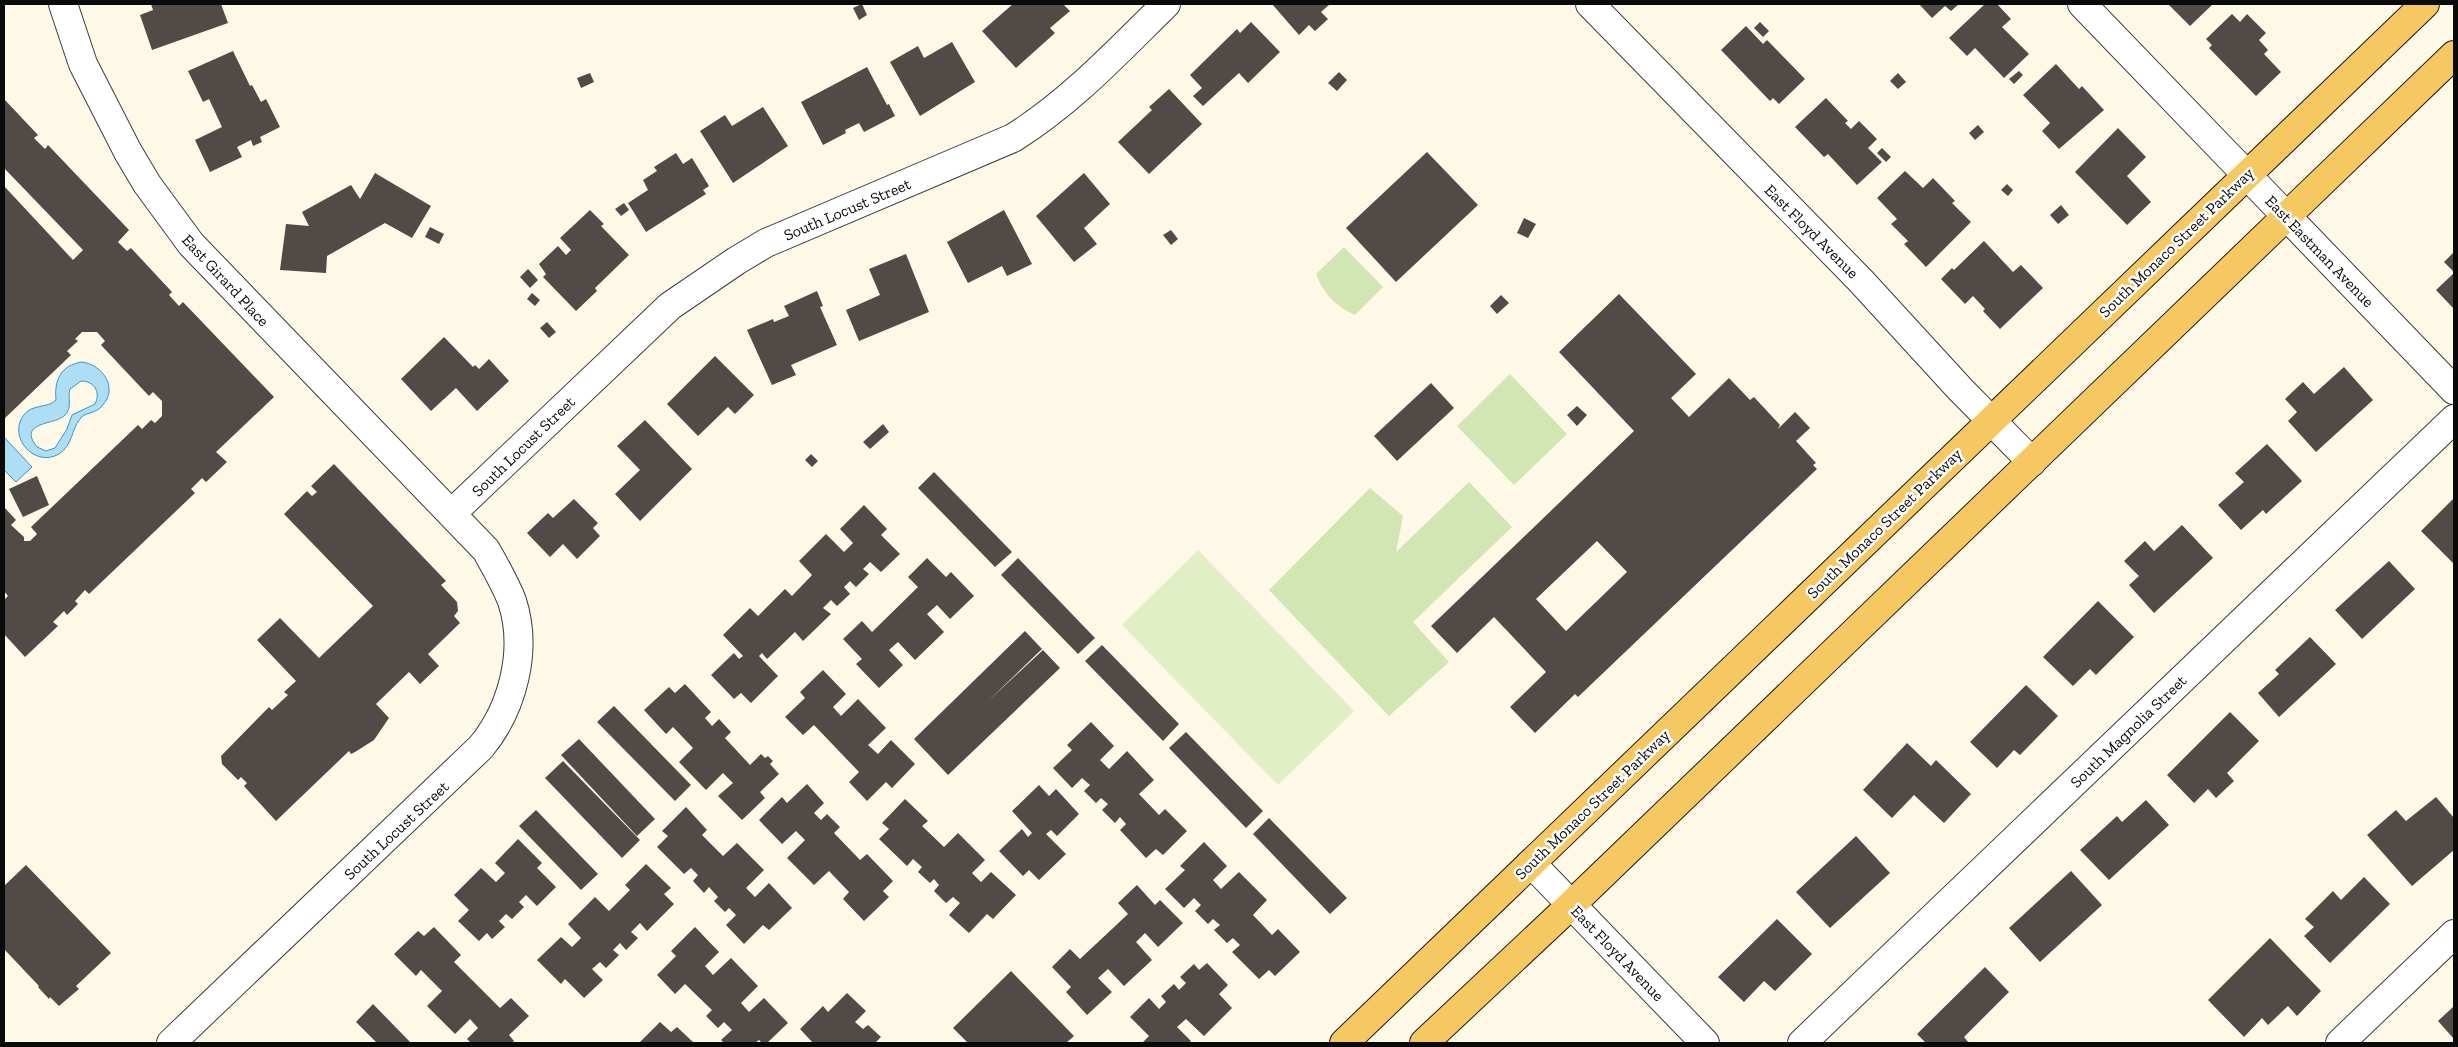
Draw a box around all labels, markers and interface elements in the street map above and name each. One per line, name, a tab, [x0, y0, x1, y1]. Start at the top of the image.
street label: South Monaco Street Parkway	[2095, 163, 2258, 321]
street label: South Locust Street	[781, 174, 914, 245]
street label: East Floyd Avenue	[1761, 180, 1863, 282]
street label: East Eastman Avenue	[2261, 191, 2378, 311]
street label: East Girard Place	[178, 230, 273, 330]
street label: South Locust Street	[468, 392, 579, 500]
street label: South Monaco Street Parkway	[1803, 444, 1966, 602]
street label: South Magnolia Street	[2066, 671, 2190, 792]
street label: South Monaco Street Parkway	[1511, 725, 1674, 883]
street label: South Locust Street	[340, 777, 453, 884]
street label: East Floyd Avenue	[1567, 902, 1668, 1005]

